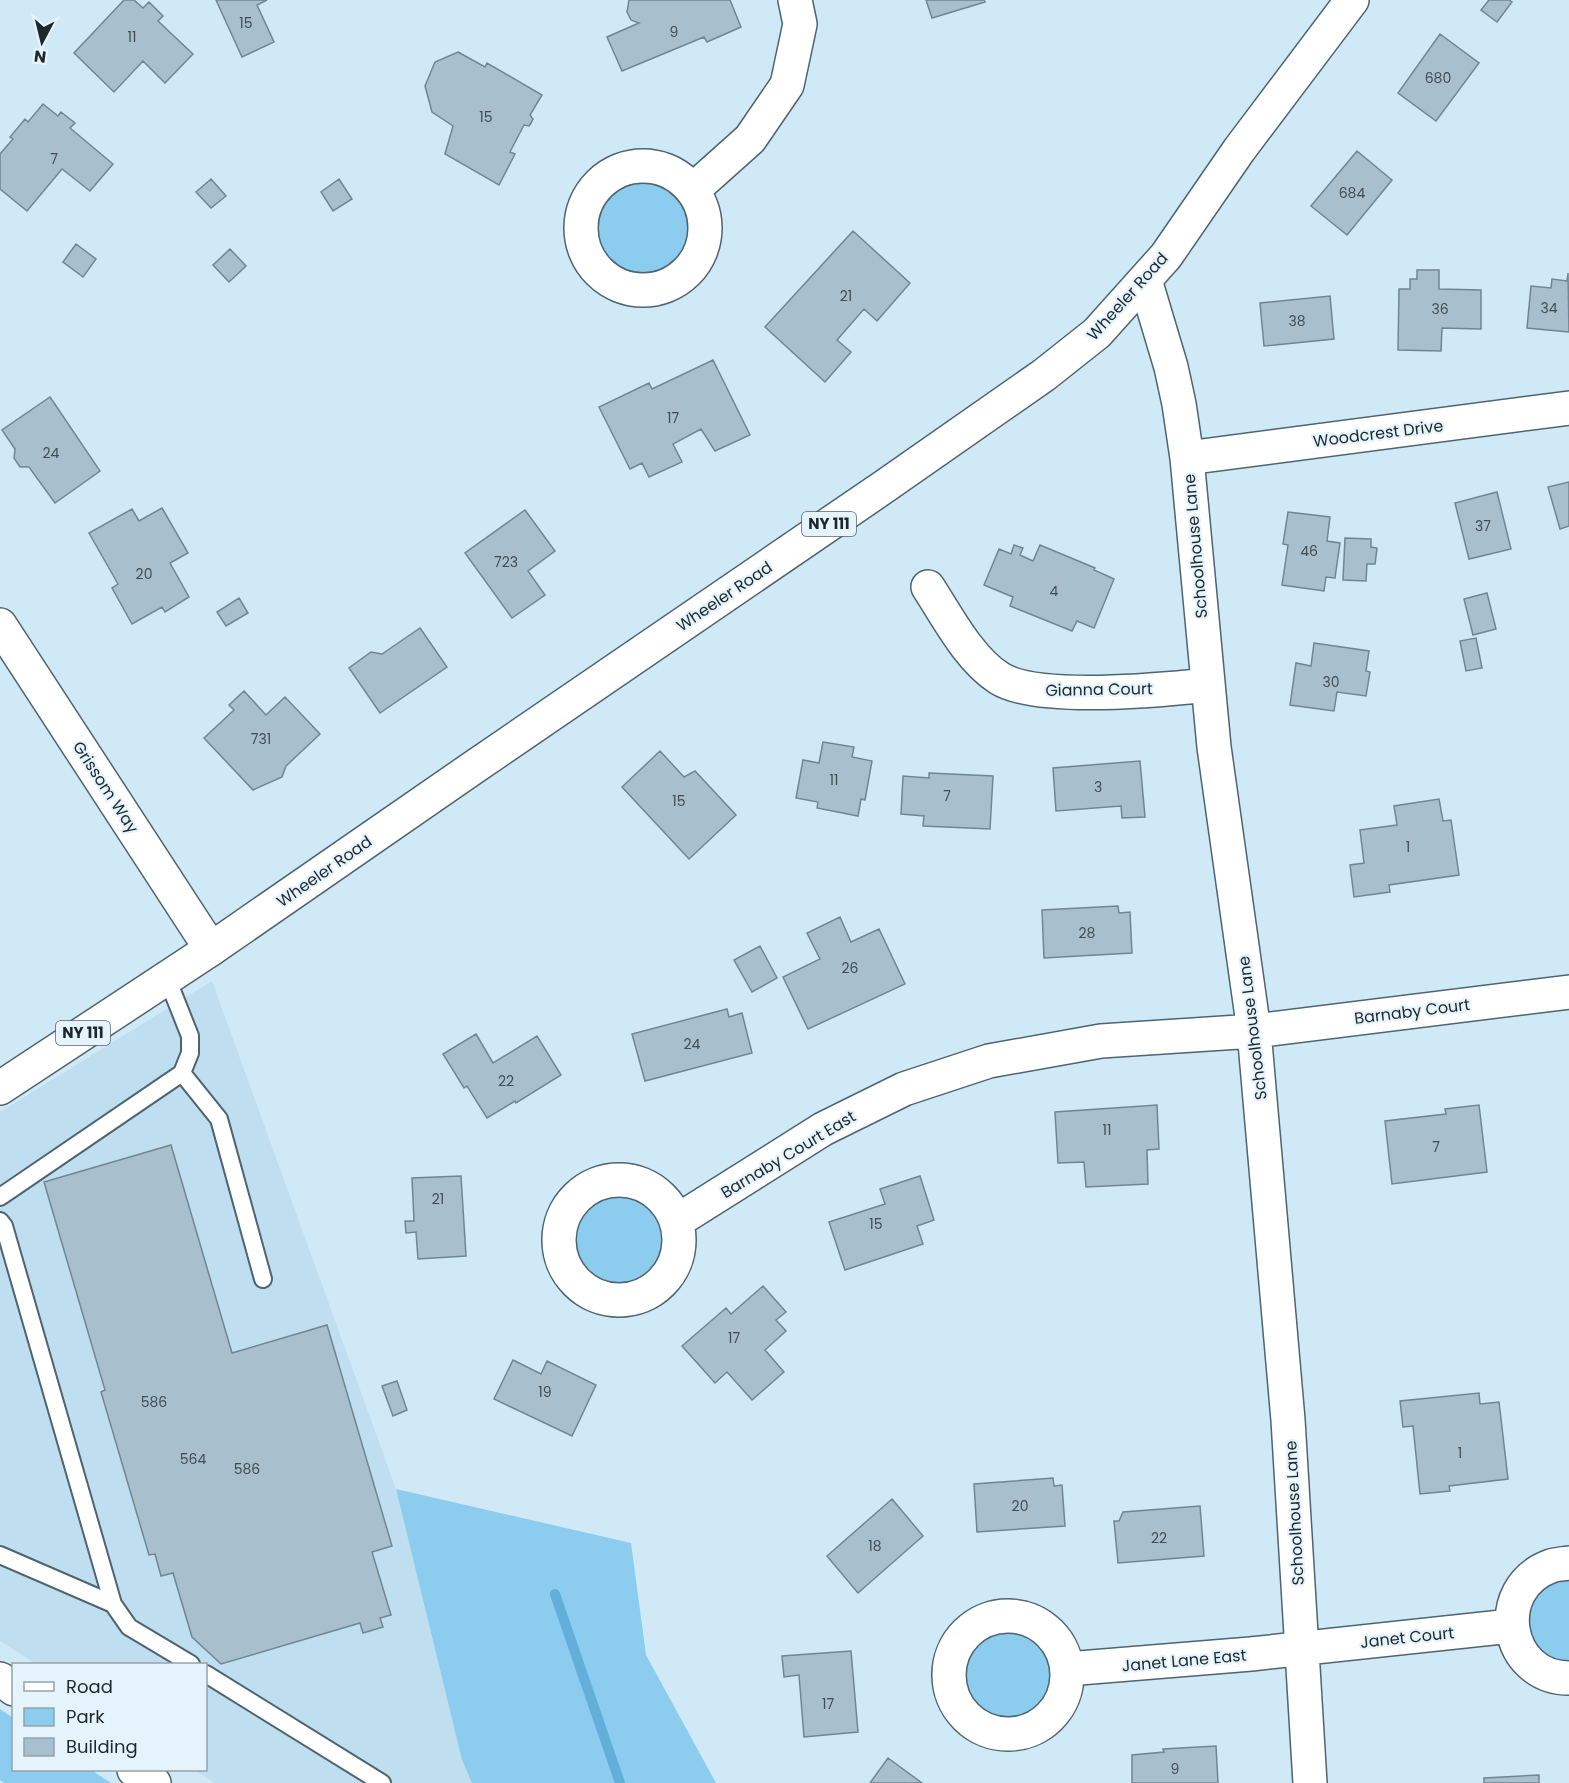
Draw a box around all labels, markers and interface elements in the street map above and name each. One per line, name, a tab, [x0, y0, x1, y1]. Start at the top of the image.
north arrow	[12, 12, 72, 72]
house number: 15	[239, 13, 253, 33]
house number: 9	[670, 22, 678, 42]
house number: 11	[128, 27, 136, 47]
text: N	[33, 44, 48, 69]
house number: 680	[1425, 68, 1451, 88]
house number: 15	[479, 107, 493, 127]
house number: 7	[50, 149, 58, 169]
house number: 684	[1339, 183, 1365, 203]
street label: Wheeler Road	[1082, 247, 1173, 345]
house number: 21	[840, 286, 852, 306]
house number: 34	[1540, 298, 1558, 318]
house number: 36	[1431, 299, 1449, 319]
house number: 38	[1288, 311, 1306, 331]
house number: 17	[667, 408, 679, 428]
street label: Woodcrest Drive	[1312, 414, 1445, 453]
house number: 24	[43, 443, 60, 463]
street label: Schoolhouse Lane	[1178, 473, 1213, 619]
road number: NY 111	[802, 512, 856, 536]
house number: 37	[1475, 516, 1491, 536]
house number: 46	[1300, 541, 1318, 561]
house number: 723	[494, 552, 518, 572]
street label: Wheeler Road	[672, 556, 777, 637]
house number: 20	[136, 564, 152, 584]
house number: 4	[1050, 581, 1059, 601]
house number: 30	[1322, 672, 1340, 692]
street label: Gianna Court	[1045, 677, 1153, 702]
house number: 731	[251, 729, 271, 749]
street label: Grissom Way	[67, 737, 144, 838]
house number: 11	[830, 770, 838, 790]
house number: 3	[1094, 777, 1102, 797]
house number: 7	[943, 786, 951, 806]
house number: 15	[672, 791, 686, 811]
street label: Wheeler Road	[272, 830, 377, 913]
house number: 1	[1406, 837, 1410, 857]
house number: 28	[1079, 923, 1096, 943]
street label: Schoolhouse Lane	[1232, 955, 1273, 1101]
house number: 26	[842, 958, 859, 978]
street label: Barnaby Court	[1353, 993, 1471, 1030]
road number: NY 111	[56, 1021, 110, 1045]
house number: 24	[684, 1034, 701, 1054]
house number: 22	[498, 1071, 514, 1091]
street label: Barnaby Court East	[716, 1105, 860, 1204]
house number: 11	[1103, 1120, 1111, 1140]
house number: 7	[1432, 1137, 1440, 1157]
house number: 21	[432, 1189, 444, 1209]
house number: 15	[869, 1214, 883, 1234]
house number: 17	[728, 1328, 740, 1348]
house number: 19	[538, 1382, 552, 1402]
house number: 586	[141, 1392, 167, 1412]
street label: Schoolhouse Lane	[1279, 1440, 1310, 1586]
house number: 1	[1458, 1443, 1462, 1463]
house number: 564	[180, 1449, 206, 1469]
house number: 586	[234, 1459, 260, 1479]
house number: 20	[1012, 1496, 1028, 1516]
house number: 22	[1151, 1528, 1167, 1548]
house number: 18	[868, 1536, 882, 1556]
street label: Janet Court	[1359, 1621, 1455, 1654]
street label: Janet Lane East	[1121, 1644, 1247, 1677]
legend	[12, 1663, 207, 1771]
text: Road	[66, 1674, 113, 1699]
house number: 17	[822, 1694, 834, 1714]
text: Park	[66, 1704, 105, 1729]
text: Building	[66, 1734, 138, 1759]
house number: 9	[1171, 1759, 1179, 1779]

